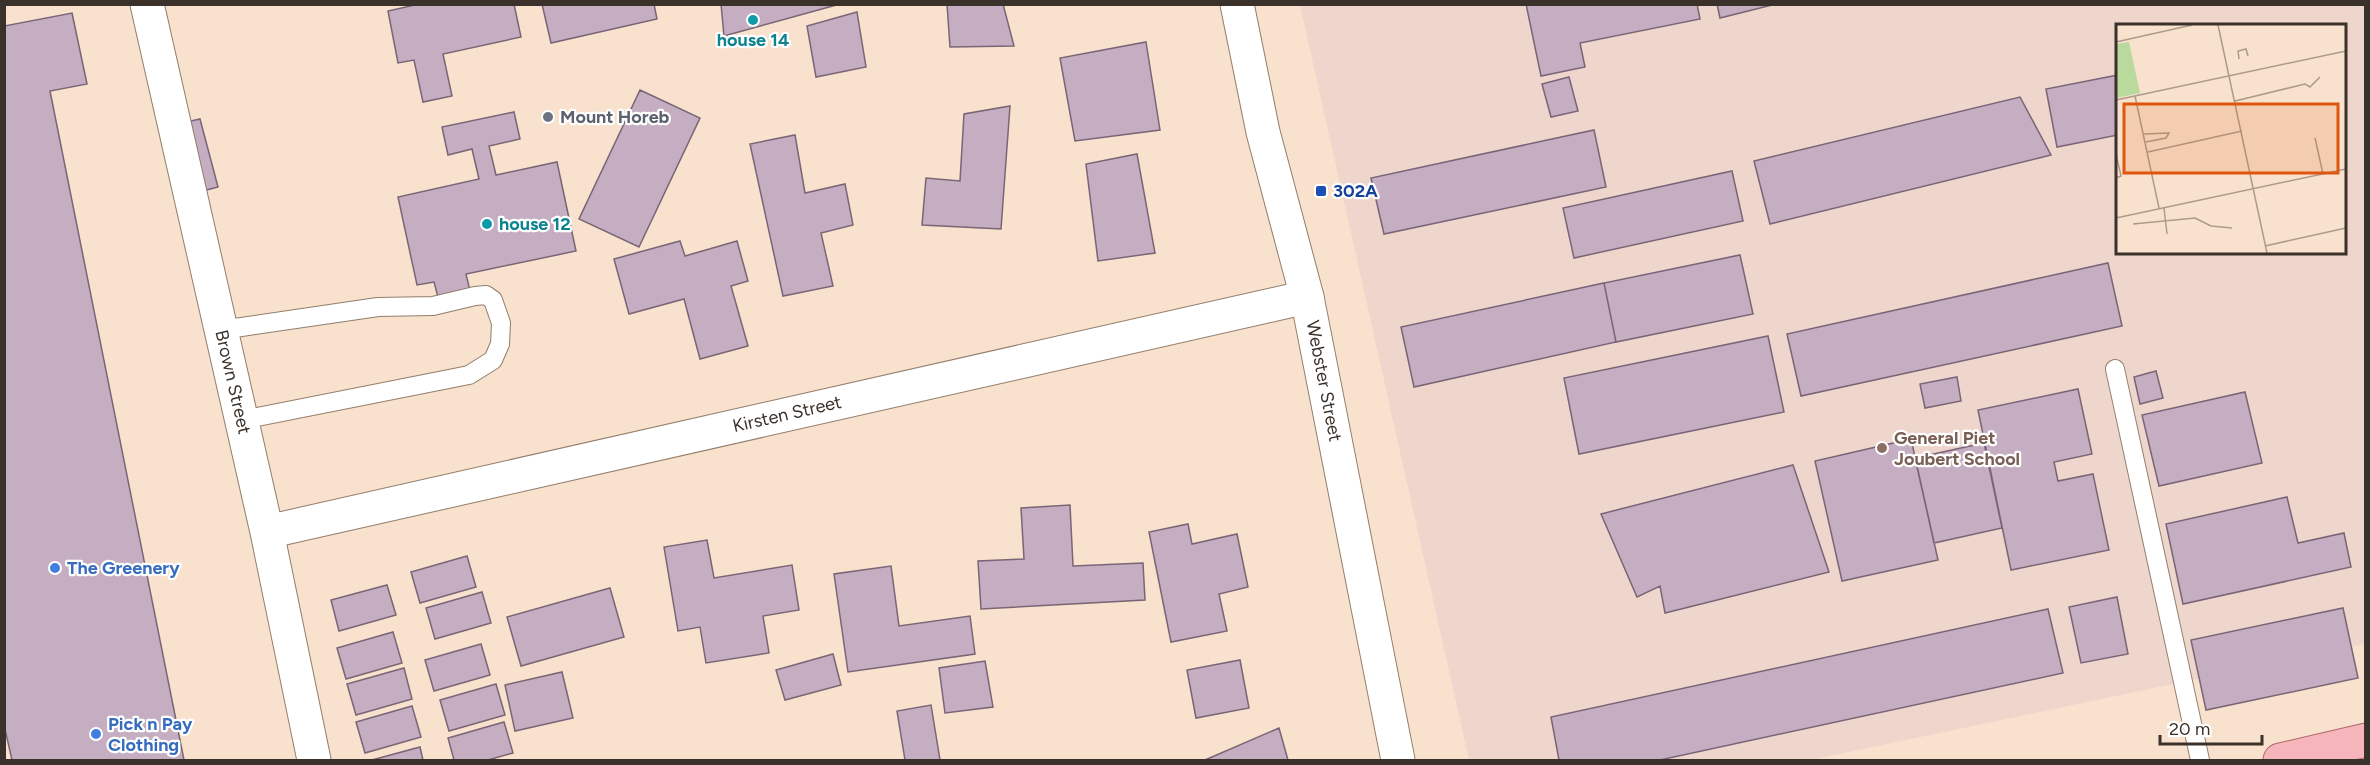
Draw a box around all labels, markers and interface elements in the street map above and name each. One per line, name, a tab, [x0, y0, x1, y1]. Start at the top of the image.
marker: house 14	[746, 13, 760, 27]
inset map	[2116, 24, 2346, 254]
place label: house 14	[717, 29, 789, 51]
place label: Mount Horeb	[560, 106, 670, 128]
marker: Mount Horeb	[541, 110, 555, 124]
place label: 302A	[1333, 180, 1378, 202]
marker: 302A	[1314, 184, 1328, 198]
place label: house 12	[499, 213, 571, 235]
marker: house 12	[480, 217, 494, 231]
street label: Webster Street	[1301, 319, 1347, 444]
street label: Brown Street	[210, 328, 256, 436]
street label: Kirsten Street	[730, 391, 844, 437]
place label: General Piet Joubert School	[1894, 427, 2020, 470]
marker: General Piet Joubert School	[1875, 441, 1889, 455]
place label: The Greenery	[67, 557, 180, 579]
marker: The Greenery	[48, 561, 62, 575]
scale bar	[2160, 708, 2262, 746]
place label: Pick n Pay Clothing	[108, 713, 193, 756]
text: 20 m	[2169, 718, 2210, 740]
marker: Pick n Pay Clothing	[89, 727, 103, 741]

